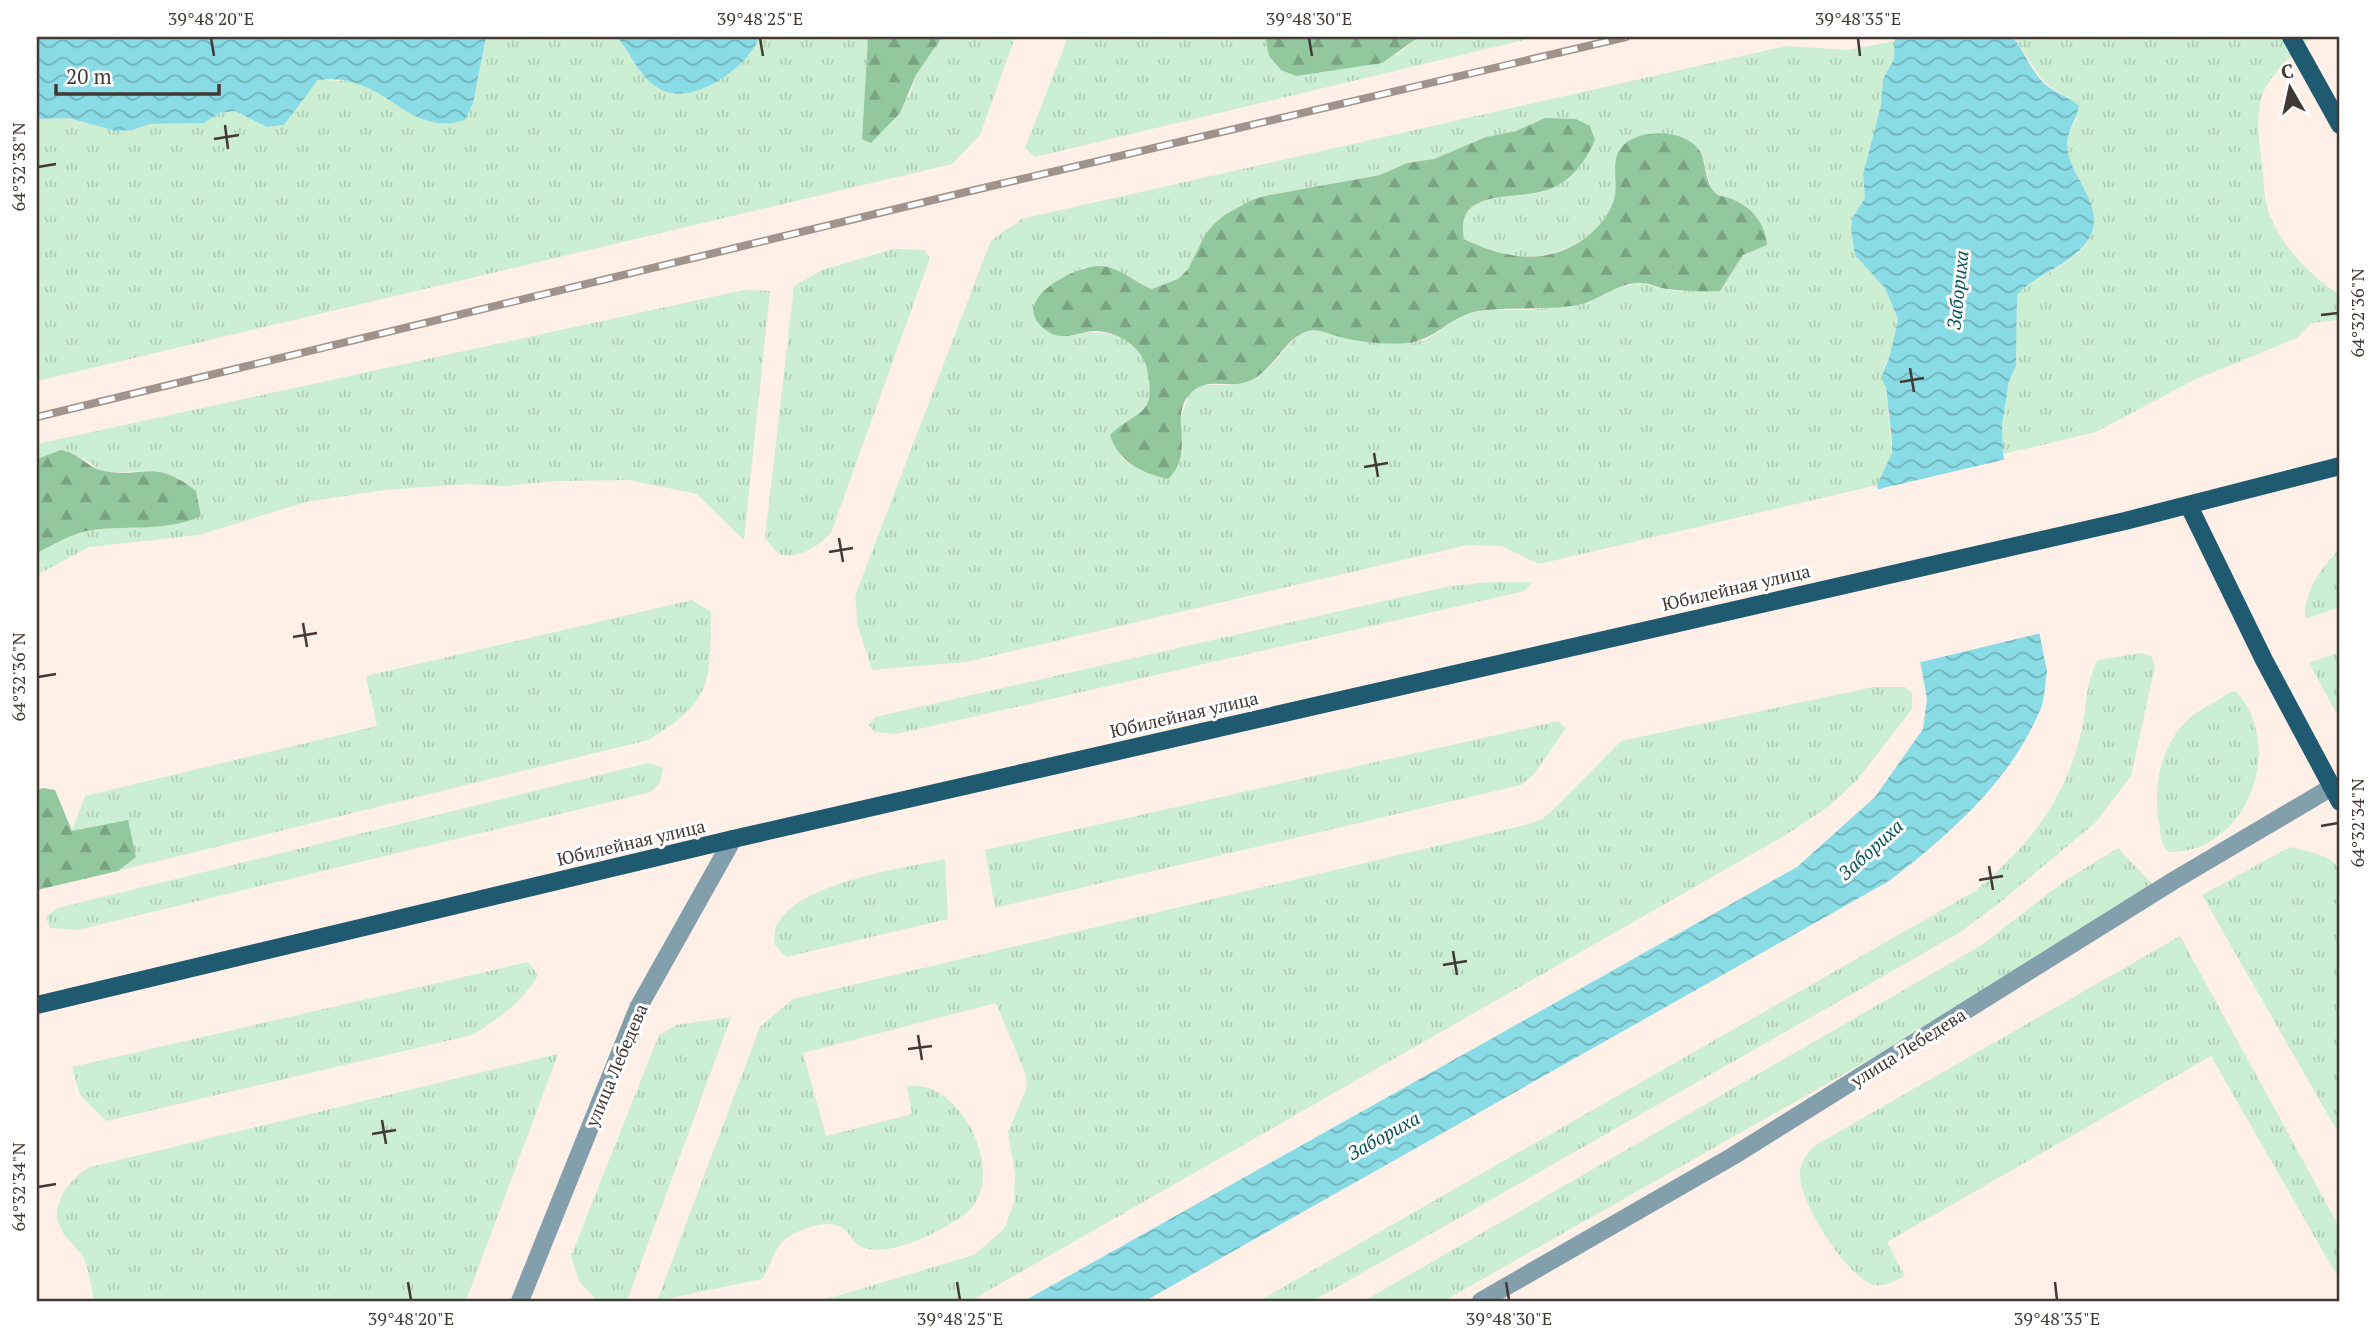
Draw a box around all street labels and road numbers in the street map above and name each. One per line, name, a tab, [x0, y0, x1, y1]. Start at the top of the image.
street label: Юбилейная улица	[1659, 558, 1813, 616]
street label: Юбилейная улица	[1107, 685, 1261, 743]
street label: Юбилейная улица	[554, 813, 708, 871]
street label: улица Лебедева	[579, 1000, 653, 1131]
street label: улица Лебедева	[1845, 1002, 1970, 1092]

